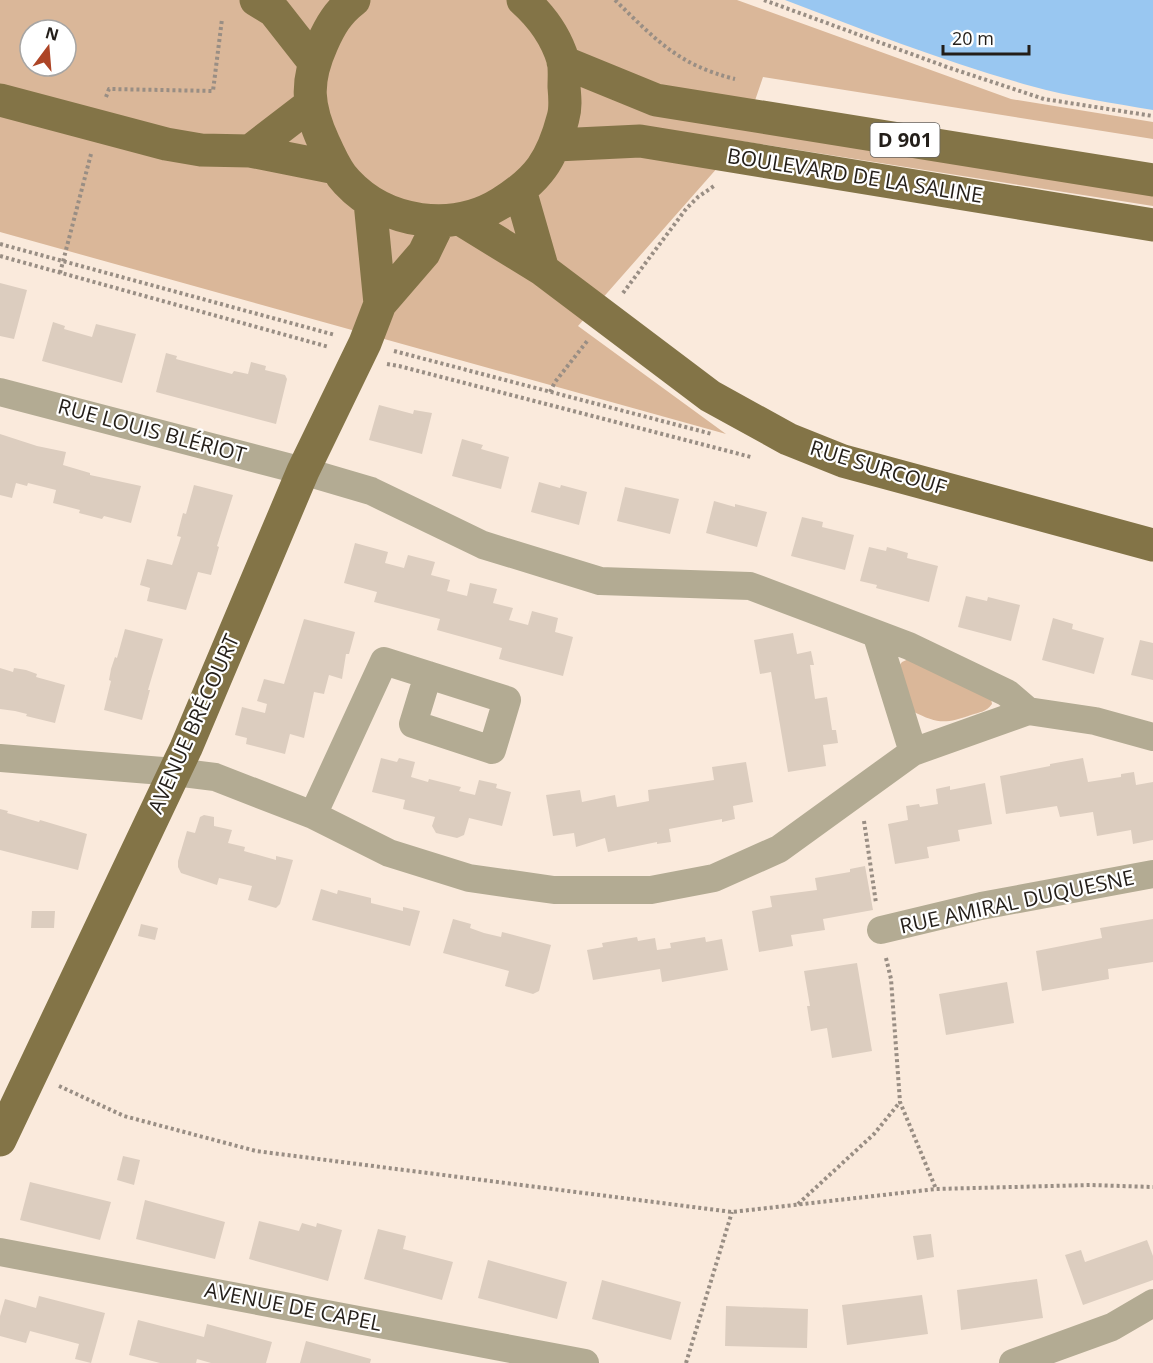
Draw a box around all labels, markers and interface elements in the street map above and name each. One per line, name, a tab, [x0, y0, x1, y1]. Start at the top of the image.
north arrow	[18, 18, 78, 78]
scale bar	[943, 18, 1028, 56]
text: N	[43, 21, 61, 46]
text: 20 m	[952, 26, 994, 50]
road number: D 901	[870, 123, 940, 157]
street label: BOULEVARD DE LA SALINE	[725, 141, 985, 209]
street label: RUE LOUIS BLÉRIOT	[55, 391, 250, 469]
street label: RUE SURCOUF	[807, 433, 950, 501]
street label: AVENUE BRÉCOURT	[141, 629, 245, 818]
street label: RUE AMIRAL DUQUESNE	[897, 862, 1137, 940]
street label: AVENUE DE CAPEL	[202, 1275, 384, 1337]

